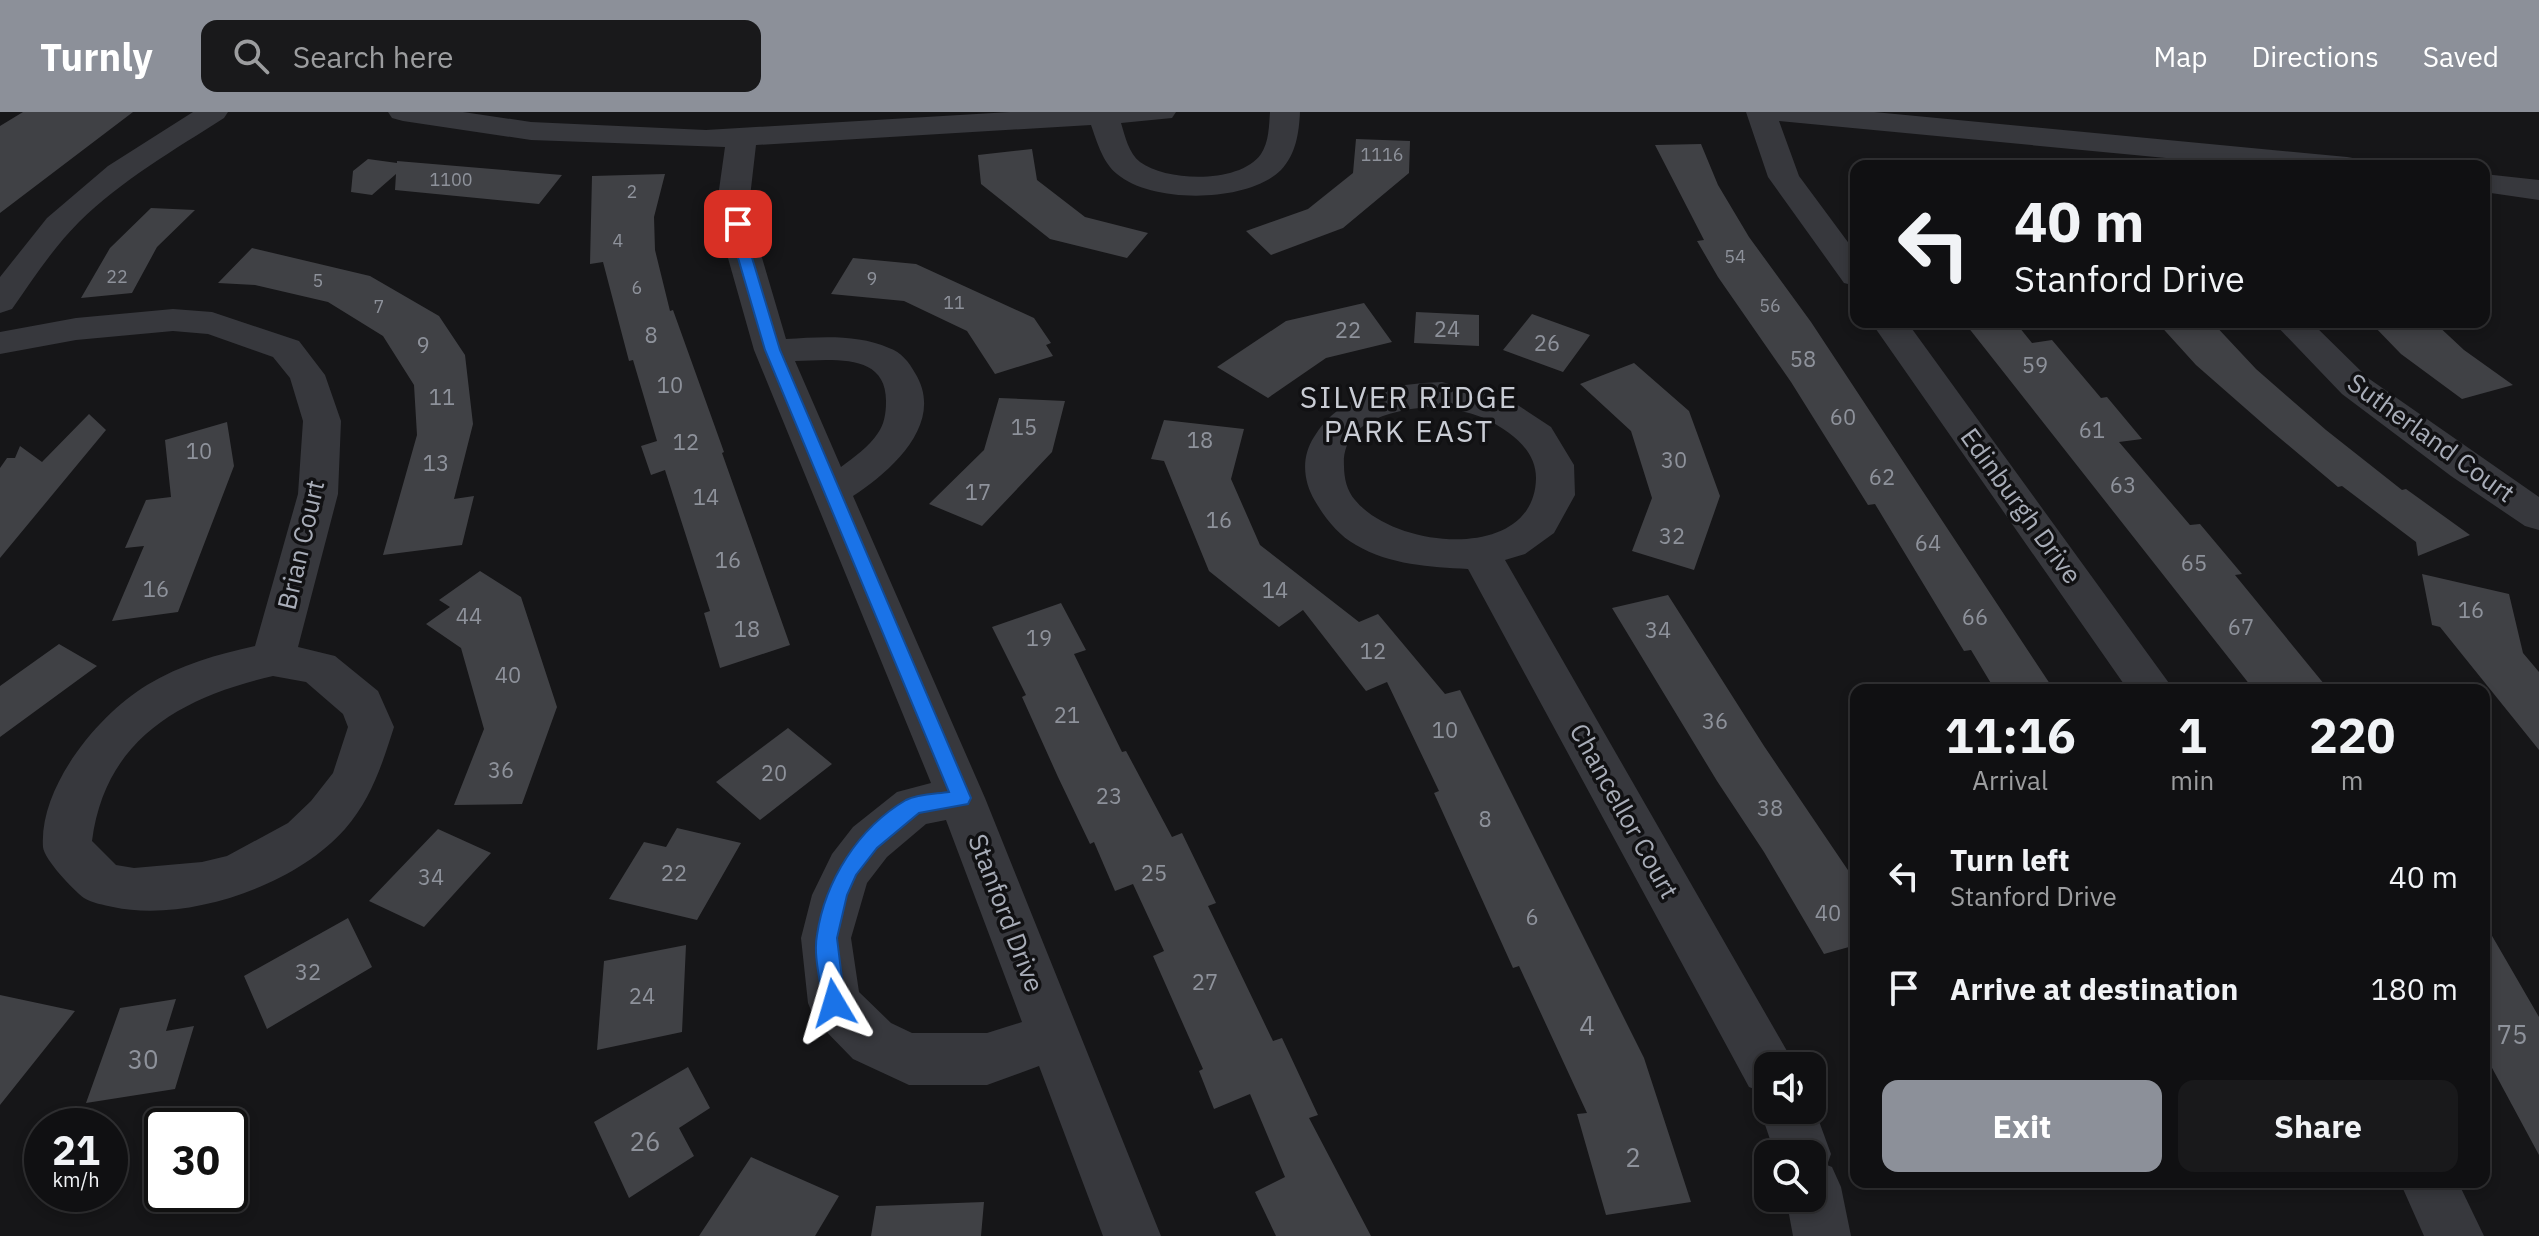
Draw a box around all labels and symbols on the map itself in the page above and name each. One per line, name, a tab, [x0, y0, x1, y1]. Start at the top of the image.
house number: 1116	[1360, 143, 1404, 166]
house number: 1100	[429, 168, 473, 191]
house number: 2	[627, 180, 637, 203]
pin	[704, 190, 772, 258]
house number: 4	[613, 229, 624, 252]
house number: 54	[1724, 245, 1746, 268]
house number: 22	[106, 265, 128, 288]
house number: 9	[867, 267, 877, 290]
house number: 5	[313, 269, 323, 292]
house number: 6	[632, 276, 642, 299]
house number: 11	[943, 291, 965, 314]
house number: 56	[1759, 294, 1781, 317]
house number: 7	[374, 295, 384, 318]
house number: 24	[1434, 314, 1460, 343]
house number: 22	[1335, 315, 1361, 344]
house number: 8	[644, 320, 658, 349]
house number: 26	[1534, 328, 1560, 357]
house number: 9	[416, 330, 430, 359]
house number: 58	[1790, 344, 1816, 373]
house number: 59	[2022, 350, 2048, 379]
street label: Sutherland Court	[2341, 365, 2522, 509]
house number: 10	[657, 370, 683, 399]
district label: SILVER RIDGE PARK EAST	[1300, 377, 1518, 450]
house number: 11	[429, 382, 455, 411]
house number: 60	[1830, 402, 1856, 431]
house number: 15	[1011, 412, 1037, 441]
house number: 61	[2079, 415, 2105, 444]
street label: Edinburgh Drive	[1954, 421, 2090, 590]
house number: 18	[1187, 425, 1213, 454]
house number: 12	[673, 427, 699, 456]
house number: 10	[186, 436, 212, 465]
house number: 30	[1661, 445, 1687, 474]
house number: 13	[423, 448, 449, 477]
house number: 62	[1869, 462, 1895, 491]
house number: 63	[2110, 470, 2136, 499]
street label: Brian Court	[269, 477, 331, 613]
house number: 17	[965, 477, 991, 506]
house number: 14	[693, 482, 719, 511]
house number: 16	[1206, 505, 1232, 534]
house number: 32	[1659, 521, 1685, 550]
house number: 64	[1915, 528, 1941, 557]
house number: 16	[715, 545, 741, 574]
house number: 65	[2181, 548, 2207, 577]
house number: 16	[143, 574, 169, 603]
house number: 14	[1262, 575, 1288, 604]
house number: 16	[2458, 595, 2484, 624]
house number: 44	[456, 601, 482, 630]
house number: 66	[1962, 602, 1988, 631]
house number: 67	[2228, 612, 2254, 641]
house number: 18	[734, 614, 760, 643]
house number: 34	[1645, 615, 1671, 644]
house number: 19	[1026, 623, 1052, 652]
house number: 12	[1360, 636, 1386, 665]
house number: 40	[495, 660, 521, 689]
house number: 21	[1054, 700, 1080, 729]
house number: 36	[1702, 706, 1728, 735]
house number: 10	[1432, 715, 1458, 744]
street label: Chancellor Court	[1563, 717, 1687, 904]
house number: 36	[488, 755, 514, 784]
house number: 20	[761, 758, 787, 787]
house number: 23	[1096, 781, 1122, 810]
house number: 38	[1757, 793, 1783, 822]
house number: 8	[1478, 804, 1492, 833]
street label: Stanford Drive	[961, 829, 1053, 997]
house number: 22	[661, 858, 687, 887]
house number: 25	[1141, 858, 1167, 887]
house number: 34	[418, 862, 444, 891]
house number: 40	[1815, 898, 1841, 927]
house number: 6	[1525, 902, 1539, 931]
house number: 32	[295, 957, 321, 986]
position arrow	[792, 961, 876, 1045]
house number: 27	[1192, 967, 1218, 996]
house number: 24	[629, 981, 655, 1010]
house number: 4	[1579, 1008, 1595, 1042]
house number: 75	[2496, 1017, 2528, 1051]
house number: 30	[127, 1042, 159, 1076]
speed limit sign: 30	[144, 1108, 248, 1212]
house number: 26	[629, 1124, 661, 1158]
house number: 2	[1625, 1140, 1641, 1174]

